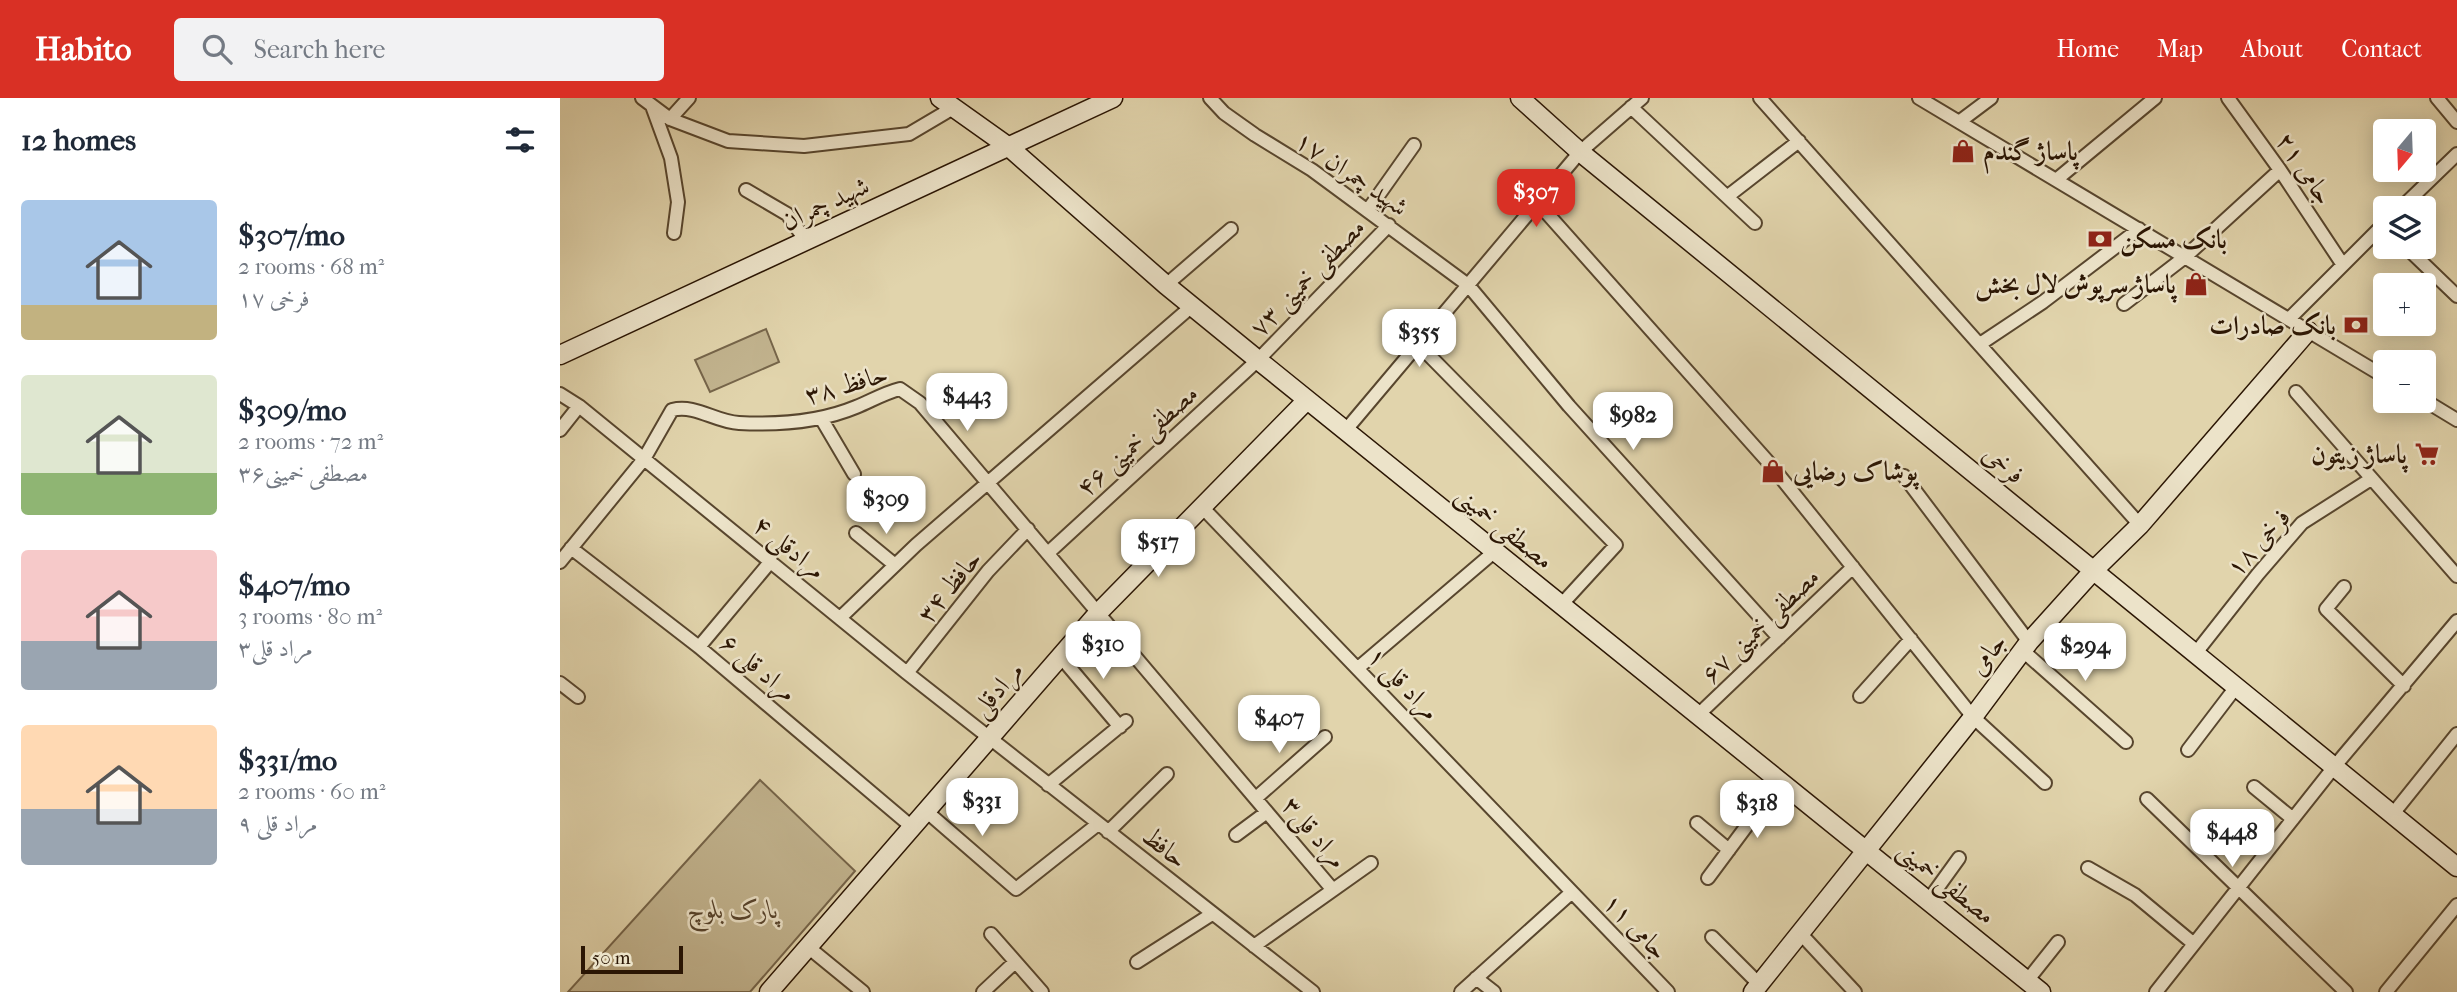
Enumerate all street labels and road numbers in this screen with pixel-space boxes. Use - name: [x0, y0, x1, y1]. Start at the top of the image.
- street label: شهید چمران ۱۷: [1289, 124, 1414, 223]
- street label: جامی ۲۱: [2269, 126, 2340, 210]
- street label: شهید چمران: [776, 170, 875, 238]
- street label: مصطفی خمینی ۷۳: [1243, 212, 1374, 345]
- street label: حافظ ۳۸: [801, 358, 891, 411]
- street label: مصطفی خمینی ۴۶: [1070, 378, 1206, 505]
- street label: فرخی: [1976, 438, 2031, 491]
- street label: مصطفی خمینی: [1448, 479, 1560, 578]
- street label: فرخی ۱۸: [2220, 502, 2298, 583]
- street label: مرادقلی ۴: [745, 509, 832, 588]
- street label: حافظ ۳۴: [911, 544, 988, 629]
- street label: مصطفی خمینی ۶۷: [1695, 561, 1828, 692]
- street label: مراد قلی ۶: [712, 627, 803, 710]
- street label: جامی: [1962, 627, 2013, 681]
- street label: مراد قلی ۱: [1359, 640, 1446, 729]
- street label: مرادقلی: [965, 655, 1032, 725]
- street label: مراد قلی۳: [1273, 790, 1354, 877]
- street label: حافظ: [1136, 820, 1194, 875]
- street label: مصطفی خمینی: [1890, 834, 2002, 933]
- street label: جامی ۱۱: [1597, 887, 1675, 966]

